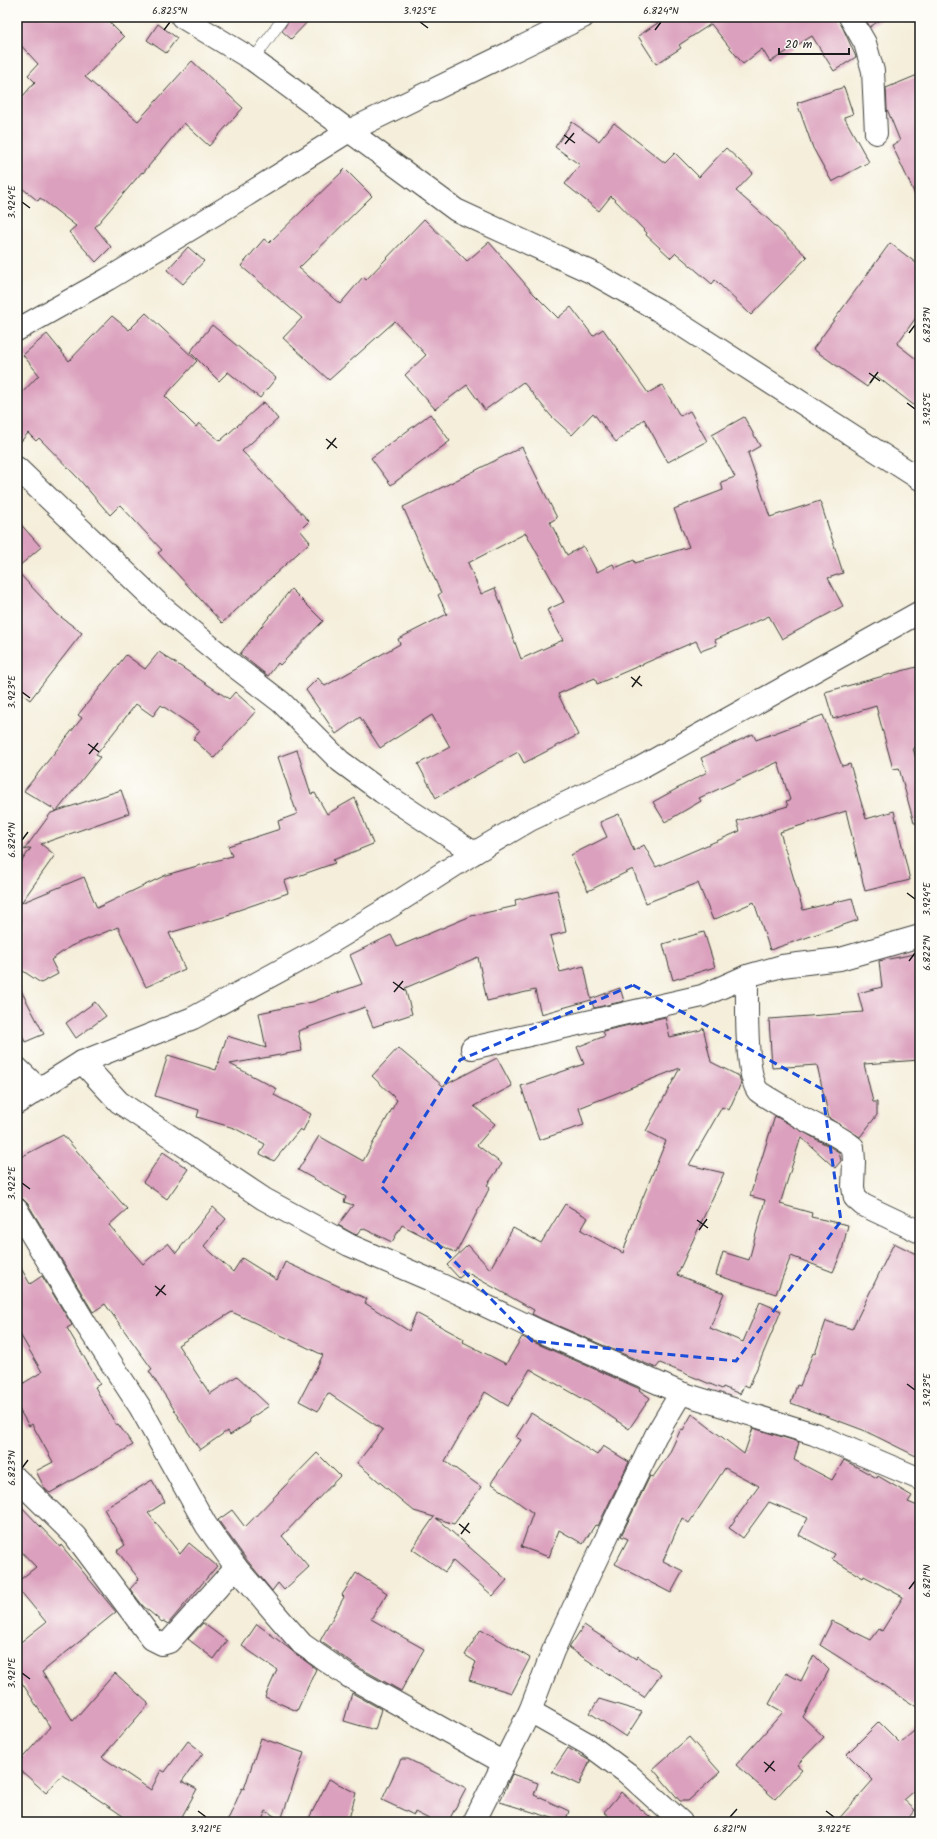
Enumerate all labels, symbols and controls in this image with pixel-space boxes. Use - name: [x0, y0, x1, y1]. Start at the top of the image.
- text: 6.825°N: [152, 3, 188, 19]
- text: 3.925°E: [403, 3, 438, 19]
- text: 6.824°N: [643, 3, 679, 19]
- scale bar: [779, 30, 849, 56]
- text: 20 m: [785, 35, 813, 54]
- text: 3.924°E: [4, 184, 20, 219]
- text: 6.823°N: [919, 307, 935, 343]
- text: 3.925°E: [919, 391, 935, 426]
- text: 3.923°E: [4, 674, 20, 709]
- text: 6.824°N: [4, 822, 20, 858]
- text: 3.924°E: [919, 881, 935, 916]
- text: 6.822°N: [919, 935, 935, 971]
- text: 3.922°E: [4, 1165, 20, 1200]
- text: 3.923°E: [919, 1372, 935, 1407]
- text: 6.823°N: [4, 1450, 20, 1486]
- text: 6.821°N: [919, 1564, 935, 1598]
- text: 3.921°E: [4, 1656, 20, 1689]
- text: 3.921°E: [190, 1821, 223, 1837]
- text: 6.821°N: [713, 1821, 747, 1837]
- text: 3.922°E: [817, 1821, 852, 1837]

